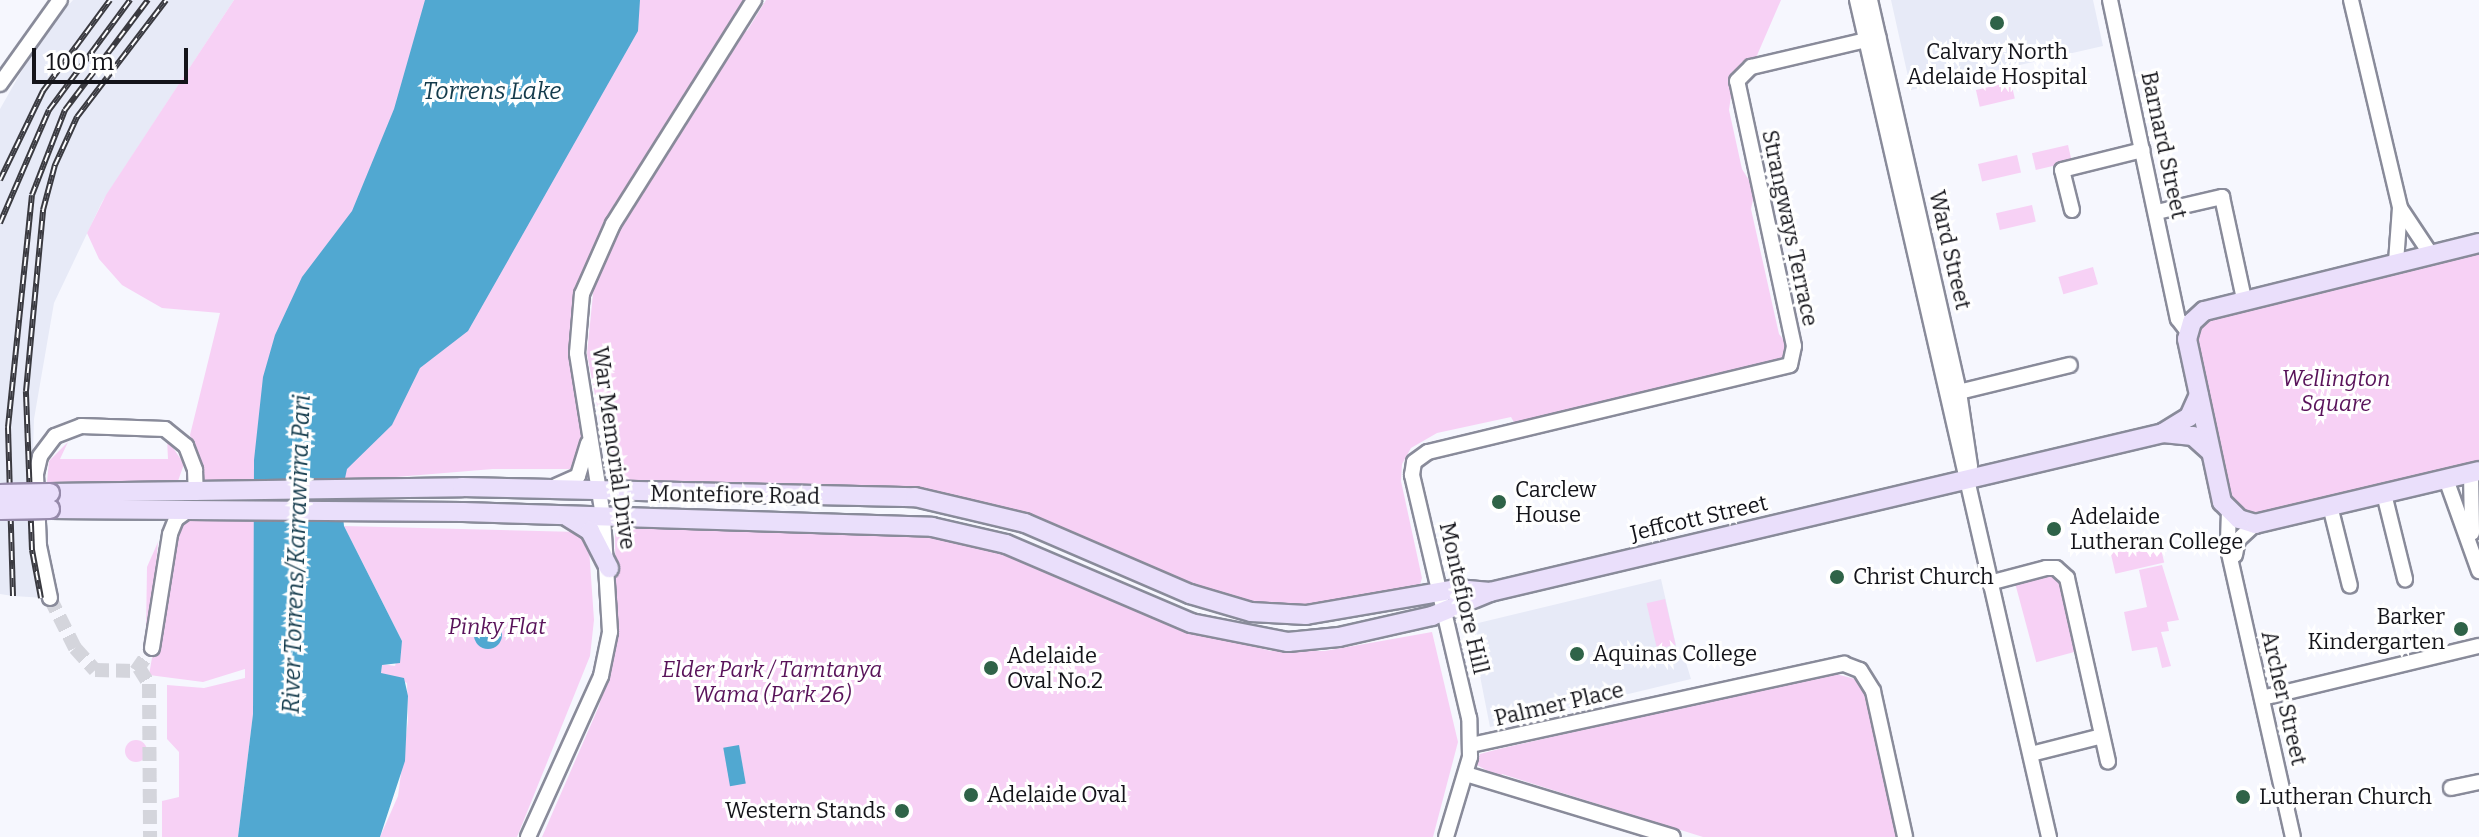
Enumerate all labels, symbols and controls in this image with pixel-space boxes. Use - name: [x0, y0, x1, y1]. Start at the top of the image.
- marker: Calvary North Adelaide Hospital: [1986, 12, 2008, 34]
- scale bar: [36, 32, 192, 82]
- place label: Calvary North Adelaide Hospital: [1907, 38, 2087, 90]
- text: 100 m: [46, 48, 114, 76]
- street label: Barnard Street: [2136, 69, 2192, 221]
- water label: Torrens Lake: [423, 78, 561, 106]
- street label: Strangways Terrace: [1756, 128, 1824, 328]
- street label: Ward Street: [1923, 188, 1977, 312]
- street label: War Memorial Drive: [587, 345, 641, 551]
- park label: Wellington Square: [2282, 365, 2390, 416]
- water label: River Torrens/Karrawirra Pari: [277, 394, 317, 714]
- place label: Carclew House: [1515, 476, 1596, 528]
- street label: Montefiore Road: [650, 480, 820, 510]
- street label: Jeffcott Street: [1628, 489, 1770, 547]
- marker: Carclew House: [1490, 493, 1508, 511]
- place label: Adelaide Lutheran College: [2070, 503, 2243, 554]
- street label: Montefiore Hill: [1434, 520, 1494, 676]
- marker: Adelaide Lutheran College: [2045, 520, 2063, 538]
- place label: Christ Church: [1853, 564, 1994, 590]
- marker: Christ Church: [1828, 568, 1846, 586]
- place label: Barker Kindergarten: [2307, 603, 2445, 654]
- park label: Pinky Flat: [448, 614, 546, 640]
- marker: Barker Kindergarten: [2452, 620, 2470, 638]
- street label: Archer Street: [2256, 628, 2312, 768]
- place label: Aquinas College: [1593, 641, 1757, 667]
- place label: Adelaide Oval No.2: [1007, 642, 1103, 694]
- marker: Aquinas College: [1568, 645, 1586, 663]
- park label: Elder Park / Tarntanya Wama (Park 26): [662, 656, 882, 708]
- marker: Adelaide Oval No.2: [982, 659, 1000, 677]
- street label: Palmer Place: [1492, 676, 1626, 732]
- place label: Adelaide Oval: [987, 782, 1127, 808]
- place label: Lutheran Church: [2259, 784, 2432, 810]
- marker: Adelaide Oval: [962, 786, 980, 804]
- marker: Lutheran Church: [2234, 788, 2252, 806]
- place label: Western Stands: [725, 798, 886, 824]
- marker: Western Stands: [893, 802, 911, 820]

